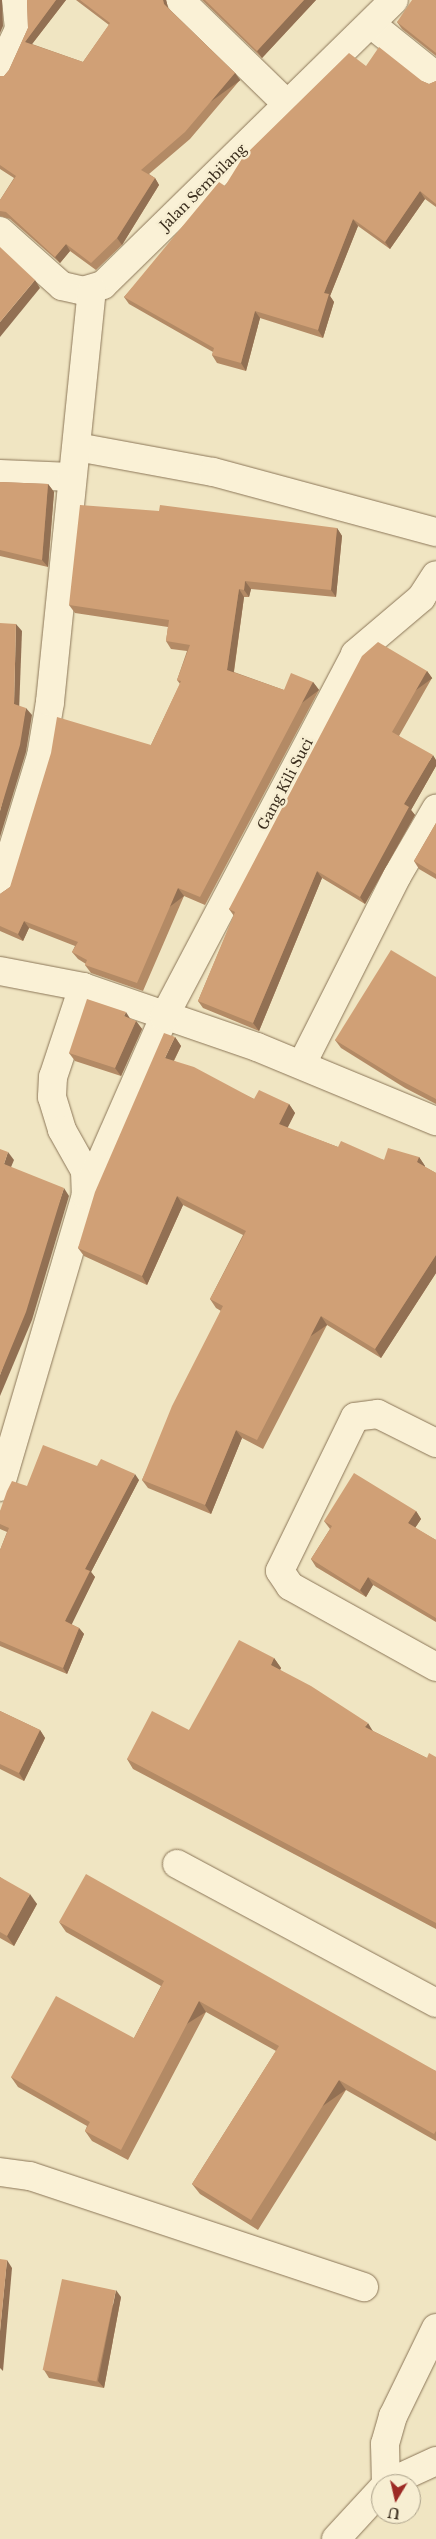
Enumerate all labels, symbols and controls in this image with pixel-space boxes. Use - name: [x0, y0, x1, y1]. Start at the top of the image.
- street label: Jalan Sembilang: [156, 140, 250, 234]
- street label: Gang Kili Suci: [254, 735, 316, 833]
- north arrow: [371, 2474, 421, 2524]
- text: U: [386, 2503, 401, 2523]

